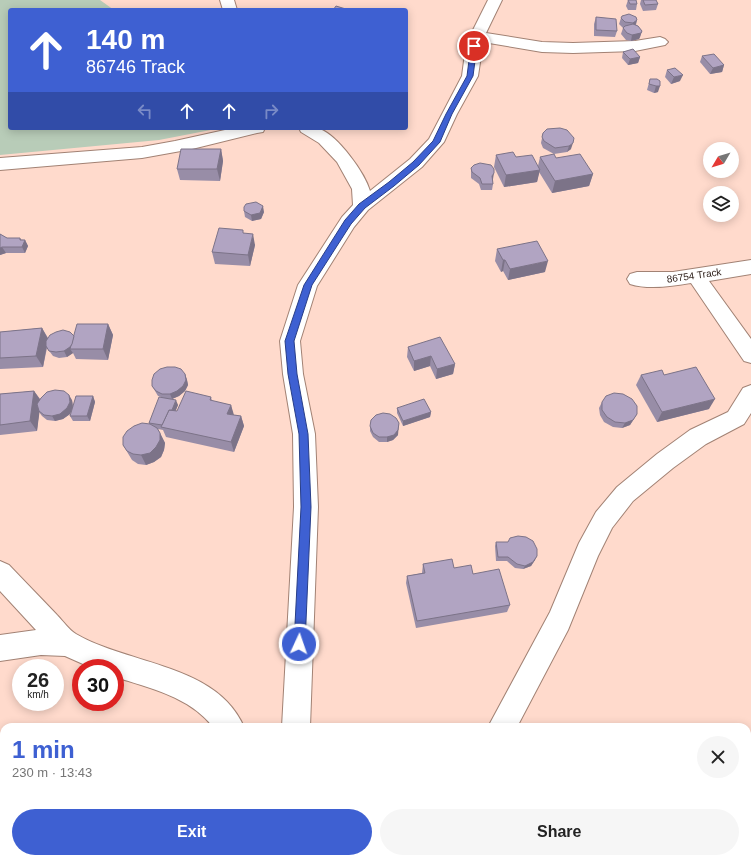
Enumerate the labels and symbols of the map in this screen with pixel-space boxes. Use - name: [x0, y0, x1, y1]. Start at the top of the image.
- pin: [457, 29, 491, 63]
- north arrow: [703, 142, 739, 178]
- street label: 86754 Track: [666, 266, 723, 285]
- position arrow: [278, 623, 320, 665]
- speed limit sign: 30: [72, 659, 124, 711]

